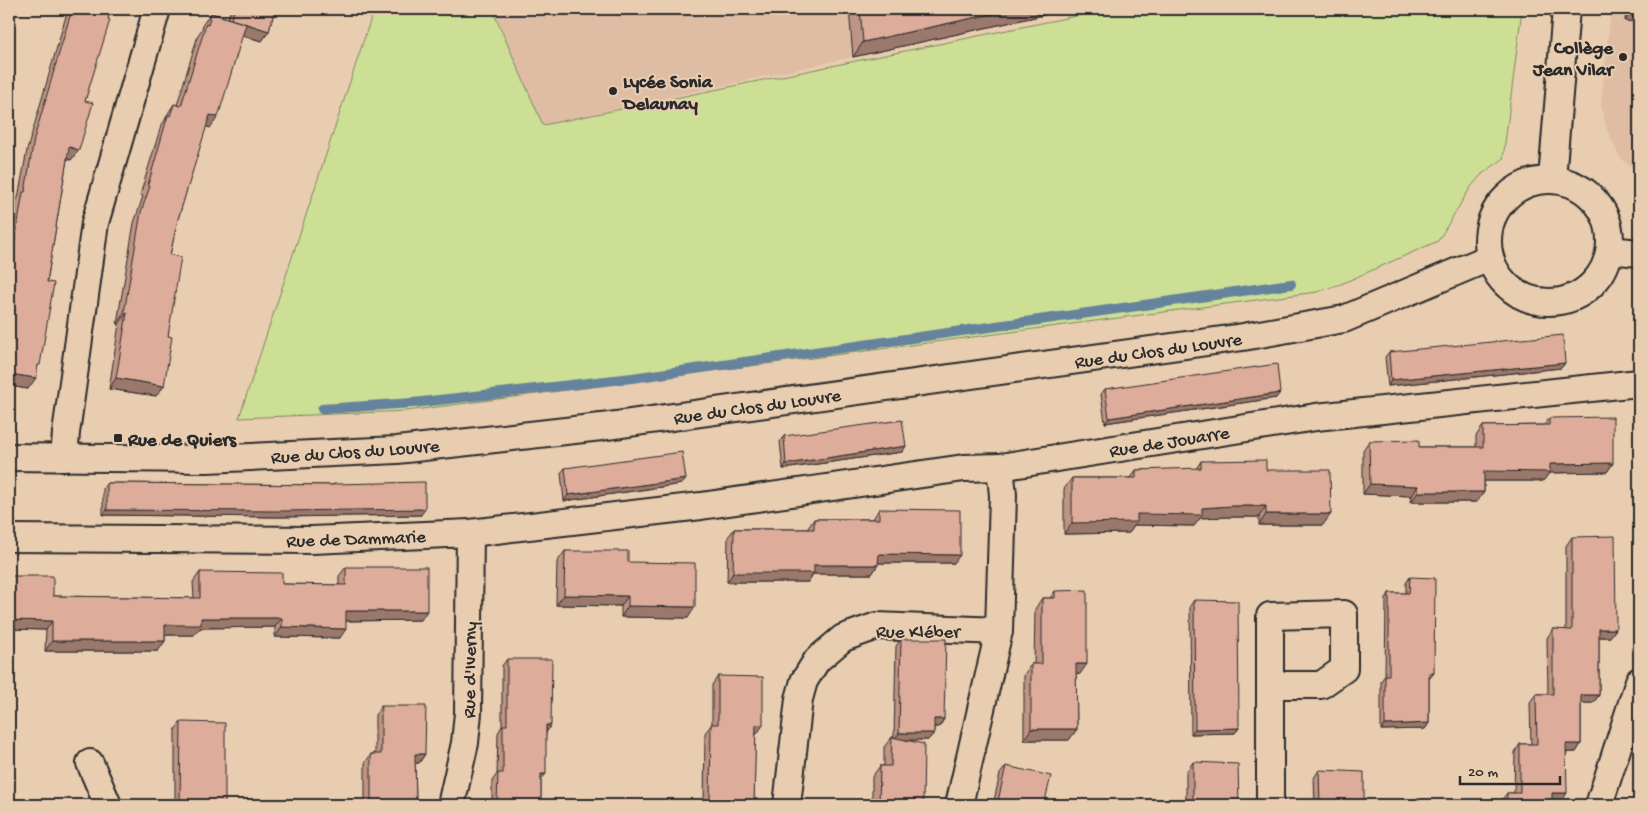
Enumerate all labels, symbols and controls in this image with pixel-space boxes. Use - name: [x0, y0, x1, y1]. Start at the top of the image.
- place label: Collège Jean Vilar: [1532, 38, 1615, 83]
- marker: Collège Jean Vilar: [1617, 51, 1629, 63]
- place label: Lycée Sonia Delaunay: [621, 72, 714, 117]
- marker: Lycée Sonia Delaunay: [607, 85, 619, 97]
- street label: Rue du Clos du Louvre: [1073, 329, 1244, 376]
- street label: Rue du Clos du Louvre: [672, 385, 843, 432]
- street label: Rue de Jouarre: [1108, 423, 1231, 464]
- place label: Rue de Quiers: [127, 430, 237, 453]
- marker: Rue de Quiers: [112, 432, 124, 444]
- street label: Rue du Clos du Louvre: [270, 436, 440, 471]
- street label: Rue de Dammarie: [286, 527, 427, 554]
- street label: Rue d'Iverny: [459, 621, 484, 719]
- street label: Rue Kléber: [876, 622, 962, 645]
- scale bar: [1460, 754, 1560, 786]
- text: 20 m: [1468, 764, 1498, 782]

